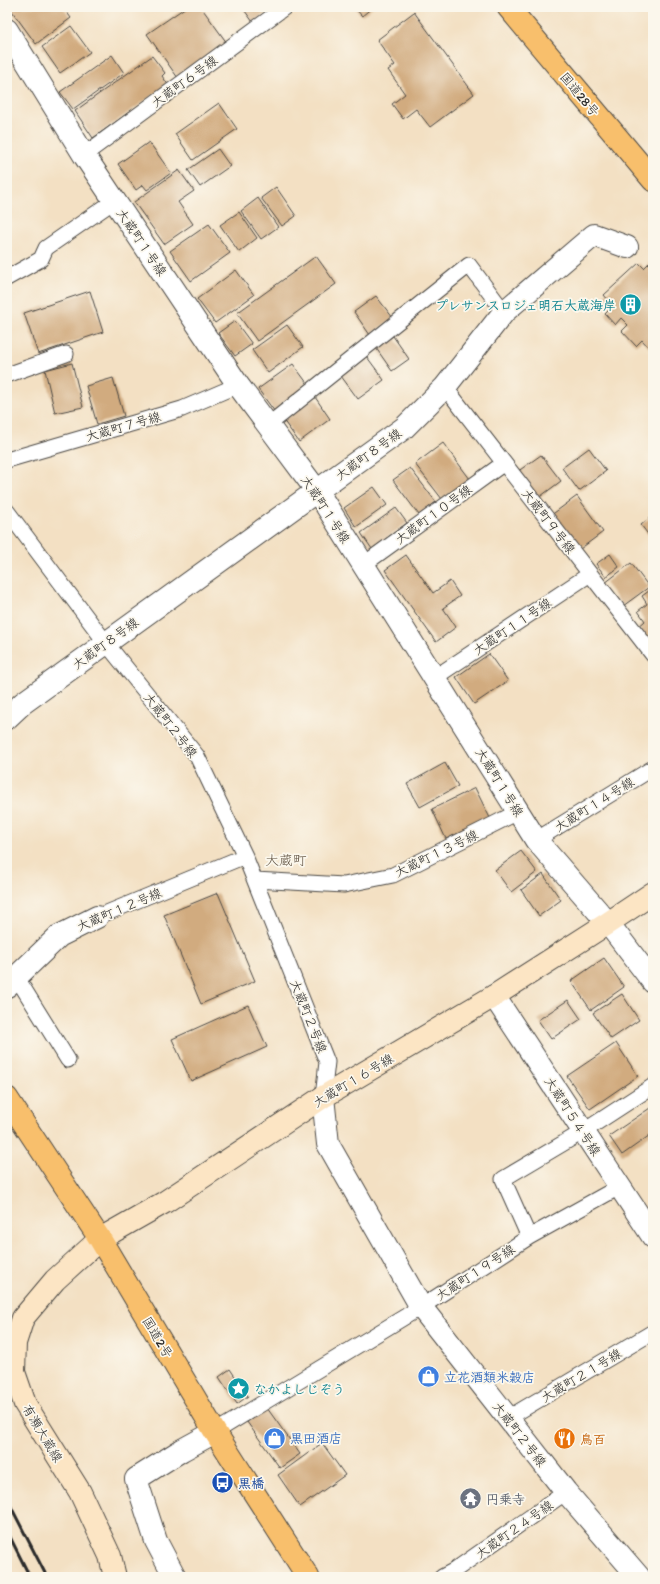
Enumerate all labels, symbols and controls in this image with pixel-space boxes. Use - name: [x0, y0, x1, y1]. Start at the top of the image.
- street label: 大蔵町６号線: [148, 52, 221, 110]
- street label: 国道28号: [557, 69, 602, 119]
- street label: 大蔵町１号線: [114, 206, 170, 280]
- building icon: プレサンスロジェ明石大蔵海岸: [618, 292, 644, 318]
- place label: プレサンスロジェ明石大蔵海岸: [435, 298, 616, 313]
- street label: 大蔵町７号線: [84, 408, 164, 444]
- street label: 大蔵町８号線: [332, 425, 405, 483]
- street label: 大蔵町１号線: [298, 472, 354, 547]
- street label: 大蔵町１０号線: [392, 481, 475, 547]
- street label: 大蔵町９号線: [519, 486, 579, 557]
- street label: 大蔵町１１号線: [470, 594, 555, 658]
- street label: 大蔵町８号線: [69, 614, 142, 672]
- street label: 大蔵町２号線: [141, 690, 201, 761]
- street label: 大蔵町１号線: [473, 745, 527, 820]
- street label: 大蔵町１４号線: [552, 773, 638, 835]
- street label: 大蔵町１３号線: [392, 826, 481, 880]
- district label: 大蔵町: [265, 852, 307, 869]
- street label: 大蔵町１２号線: [74, 884, 165, 934]
- street label: 大蔵町２号線: [287, 977, 330, 1056]
- street label: 大蔵町１６号線: [310, 1050, 397, 1110]
- street label: 大蔵町５４号線: [542, 1074, 604, 1159]
- street label: 大蔵町１９号線: [433, 1241, 518, 1303]
- street label: 国道2号: [139, 1314, 176, 1361]
- street label: 大蔵町２１号線: [538, 1345, 625, 1405]
- shop icon: 立花酒類米穀店: [416, 1364, 442, 1390]
- place label: 立花酒類米穀店: [444, 1370, 535, 1385]
- place icon: なかよしじぞう: [225, 1376, 251, 1402]
- place label: なかよしじぞう: [254, 1382, 345, 1397]
- street label: 大蔵町２号線: [490, 1399, 550, 1470]
- street label: 有瀬大蔵線: [19, 1402, 66, 1466]
- shop icon: 黒田酒店: [262, 1425, 288, 1451]
- restaurant icon: 鳥百: [552, 1426, 578, 1452]
- place label: 黒田酒店: [290, 1431, 342, 1446]
- place label: 鳥百: [580, 1432, 606, 1447]
- bus stop icon: 黒橋: [209, 1470, 235, 1496]
- place label: 黒橋: [238, 1476, 264, 1491]
- temple icon: 円乗寺: [457, 1486, 483, 1512]
- place label: 円乗寺: [486, 1492, 525, 1507]
- street label: 大蔵町２４号線: [473, 1497, 557, 1562]

